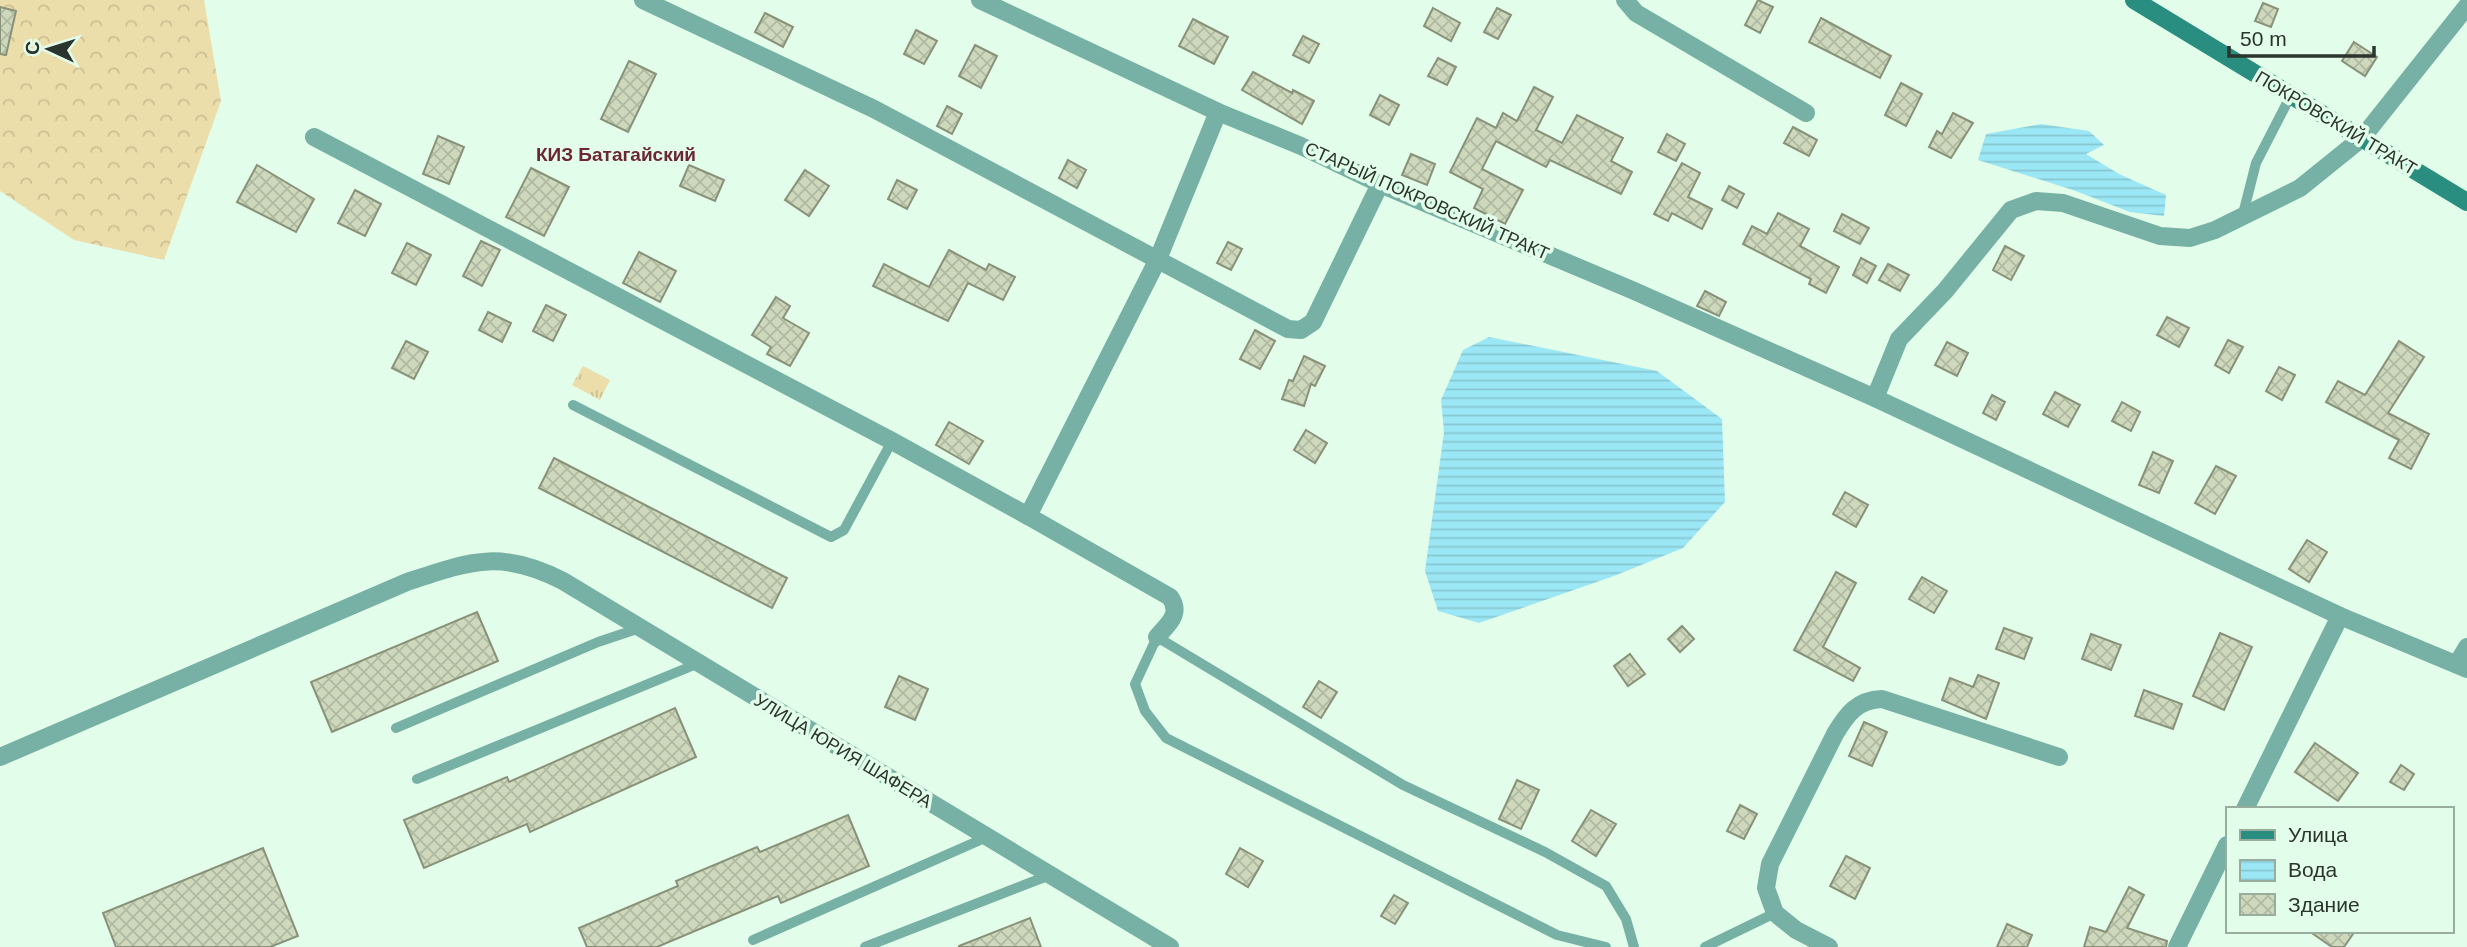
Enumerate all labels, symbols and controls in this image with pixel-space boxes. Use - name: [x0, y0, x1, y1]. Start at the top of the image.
- north arrow: [14, 14, 84, 84]
- scale bar: [2229, 14, 2374, 58]
- text: 50 m: [2240, 27, 2287, 50]
- text: С: [22, 40, 44, 55]
- street label: ПОКРОВСКИЙ ТРАКТ: [2252, 66, 2421, 179]
- street label: СТАРЫЙ ПОКРОВСКИЙ ТРАКТ: [1302, 137, 1552, 264]
- district label: КИЗ Батагайский: [536, 144, 696, 165]
- street label: УЛИЦА ЮРИЯ ШАФЕРА: [751, 690, 935, 812]
- legend: [2226, 807, 2453, 933]
- text: Улица: [2288, 823, 2348, 846]
- text: Вода: [2288, 858, 2337, 881]
- text: Здание: [2288, 893, 2360, 916]

